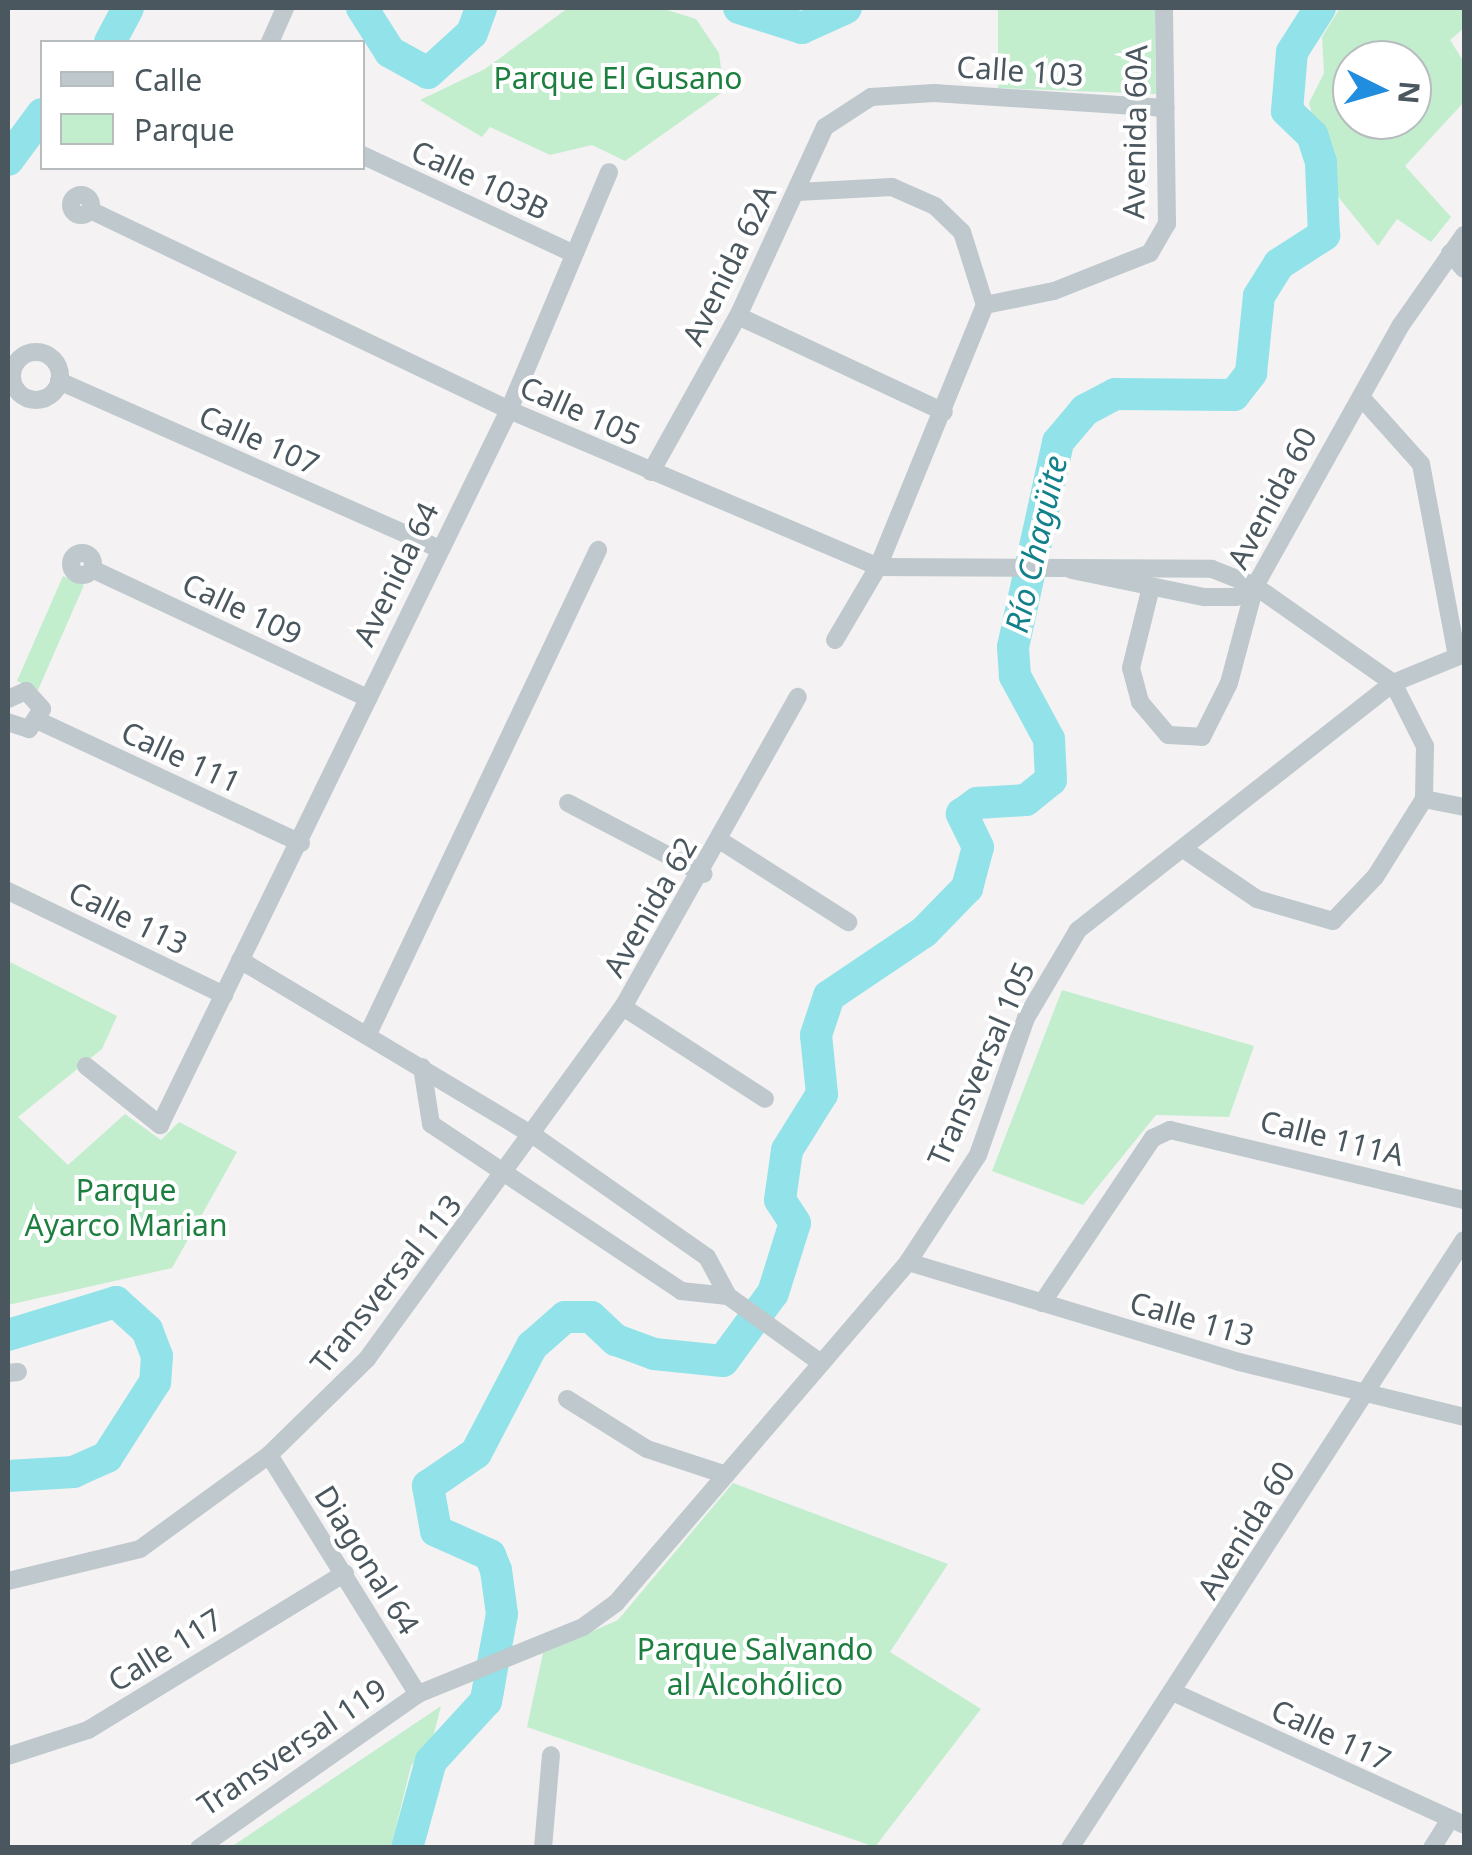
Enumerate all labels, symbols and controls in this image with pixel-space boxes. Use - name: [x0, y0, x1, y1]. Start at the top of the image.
- legend: [40, 40, 365, 170]
- north arrow: [1332, 40, 1432, 140]
- street label: Avenida 60A: [1115, 45, 1155, 219]
- street label: Calle 103: [955, 49, 1085, 93]
- text: Calle: [134, 59, 202, 100]
- park label: Parque El Gusano: [494, 60, 742, 96]
- text: N: [1390, 79, 1430, 105]
- text: Parque: [134, 109, 235, 150]
- street label: Calle 103B: [406, 133, 554, 227]
- street label: Avenida 62A: [675, 179, 783, 351]
- street label: Calle 105: [514, 369, 646, 453]
- street label: Calle 107: [193, 398, 325, 482]
- street label: Avenida 60: [1220, 421, 1324, 575]
- water label: Río Chagüite: [997, 452, 1075, 636]
- street label: Avenida 64: [346, 496, 446, 652]
- street label: Calle 109: [177, 566, 307, 652]
- street label: Calle 111: [116, 714, 246, 800]
- street label: Avenida 62: [596, 831, 704, 983]
- street label: Calle 113: [63, 874, 193, 962]
- street label: Transversal 105: [920, 956, 1042, 1172]
- street label: Calle 111A: [1257, 1103, 1407, 1173]
- park label: Parque Ayarco Marian: [25, 1172, 227, 1242]
- street label: Transversal 113: [303, 1187, 469, 1381]
- street label: Calle 113: [1126, 1284, 1258, 1354]
- street label: Avenida 60: [1190, 1455, 1302, 1605]
- street label: Diagonal 64: [307, 1479, 427, 1641]
- street label: Calle 117: [101, 1601, 229, 1699]
- park label: Parque Salvando al Alcohólico: [637, 1631, 873, 1702]
- street label: Transversal 119: [191, 1671, 393, 1823]
- street label: Calle 117: [1266, 1692, 1396, 1778]

